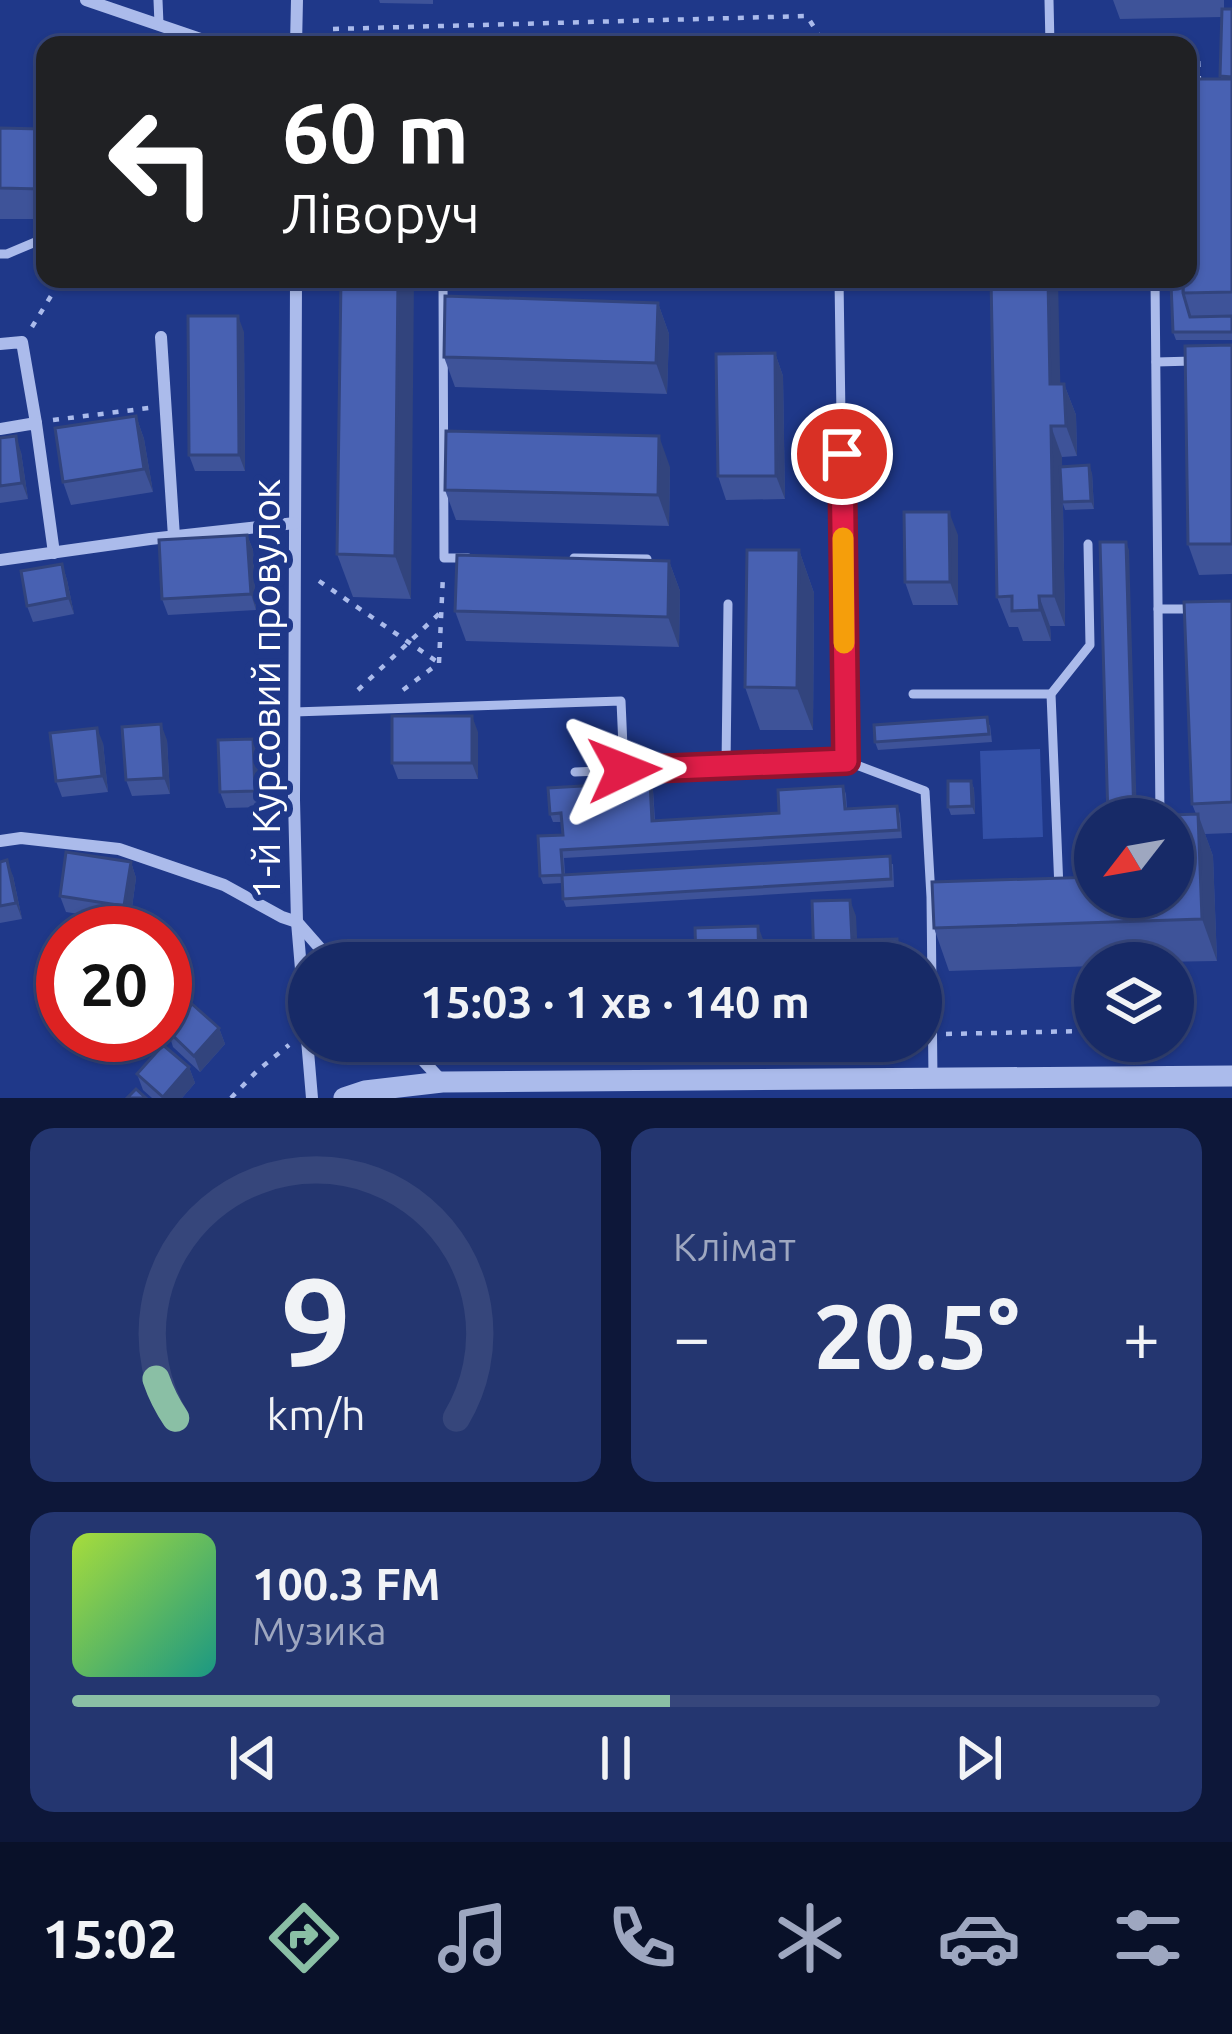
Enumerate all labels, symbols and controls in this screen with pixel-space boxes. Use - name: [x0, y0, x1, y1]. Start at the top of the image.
- icon: left: [84, 84, 240, 240]
- text: 60 m: [282, 85, 469, 179]
- text: Ліворуч: [282, 183, 480, 243]
- pin: [791, 403, 893, 505]
- icon: arrive: [809, 421, 875, 487]
- street label: 1-й Курсовий провулок: [244, 479, 287, 899]
- position arrow: [561, 707, 687, 833]
- north arrow: [1074, 798, 1194, 918]
- map controls: [1074, 798, 1194, 1062]
- speed limit sign: 20: [36, 906, 192, 1062]
- button: layers: [1074, 942, 1194, 1062]
- text: 15:03 · 1 хв · 140 m: [420, 976, 810, 1027]
- text: Клімат: [673, 1225, 796, 1268]
- text: 9: [280, 1251, 351, 1391]
- text: 20.5°: [813, 1285, 1020, 1386]
- text: −: [673, 1299, 710, 1373]
- text: +: [1123, 1299, 1160, 1373]
- text: km/h: [266, 1390, 365, 1438]
- text: 100.3 FM: [252, 1558, 441, 1609]
- text: Музика: [252, 1609, 387, 1652]
- icon: previous: [220, 1725, 286, 1791]
- icon: pause: [583, 1725, 649, 1791]
- icon: next: [946, 1725, 1012, 1791]
- icon: directions: [262, 1896, 346, 1980]
- icon: music: [431, 1896, 515, 1980]
- icon: phone: [600, 1896, 684, 1980]
- icon: climate: [768, 1896, 852, 1980]
- icon: car: [937, 1896, 1021, 1980]
- icon: filters: [1106, 1896, 1190, 1980]
- text: 15:02: [42, 1908, 177, 1968]

